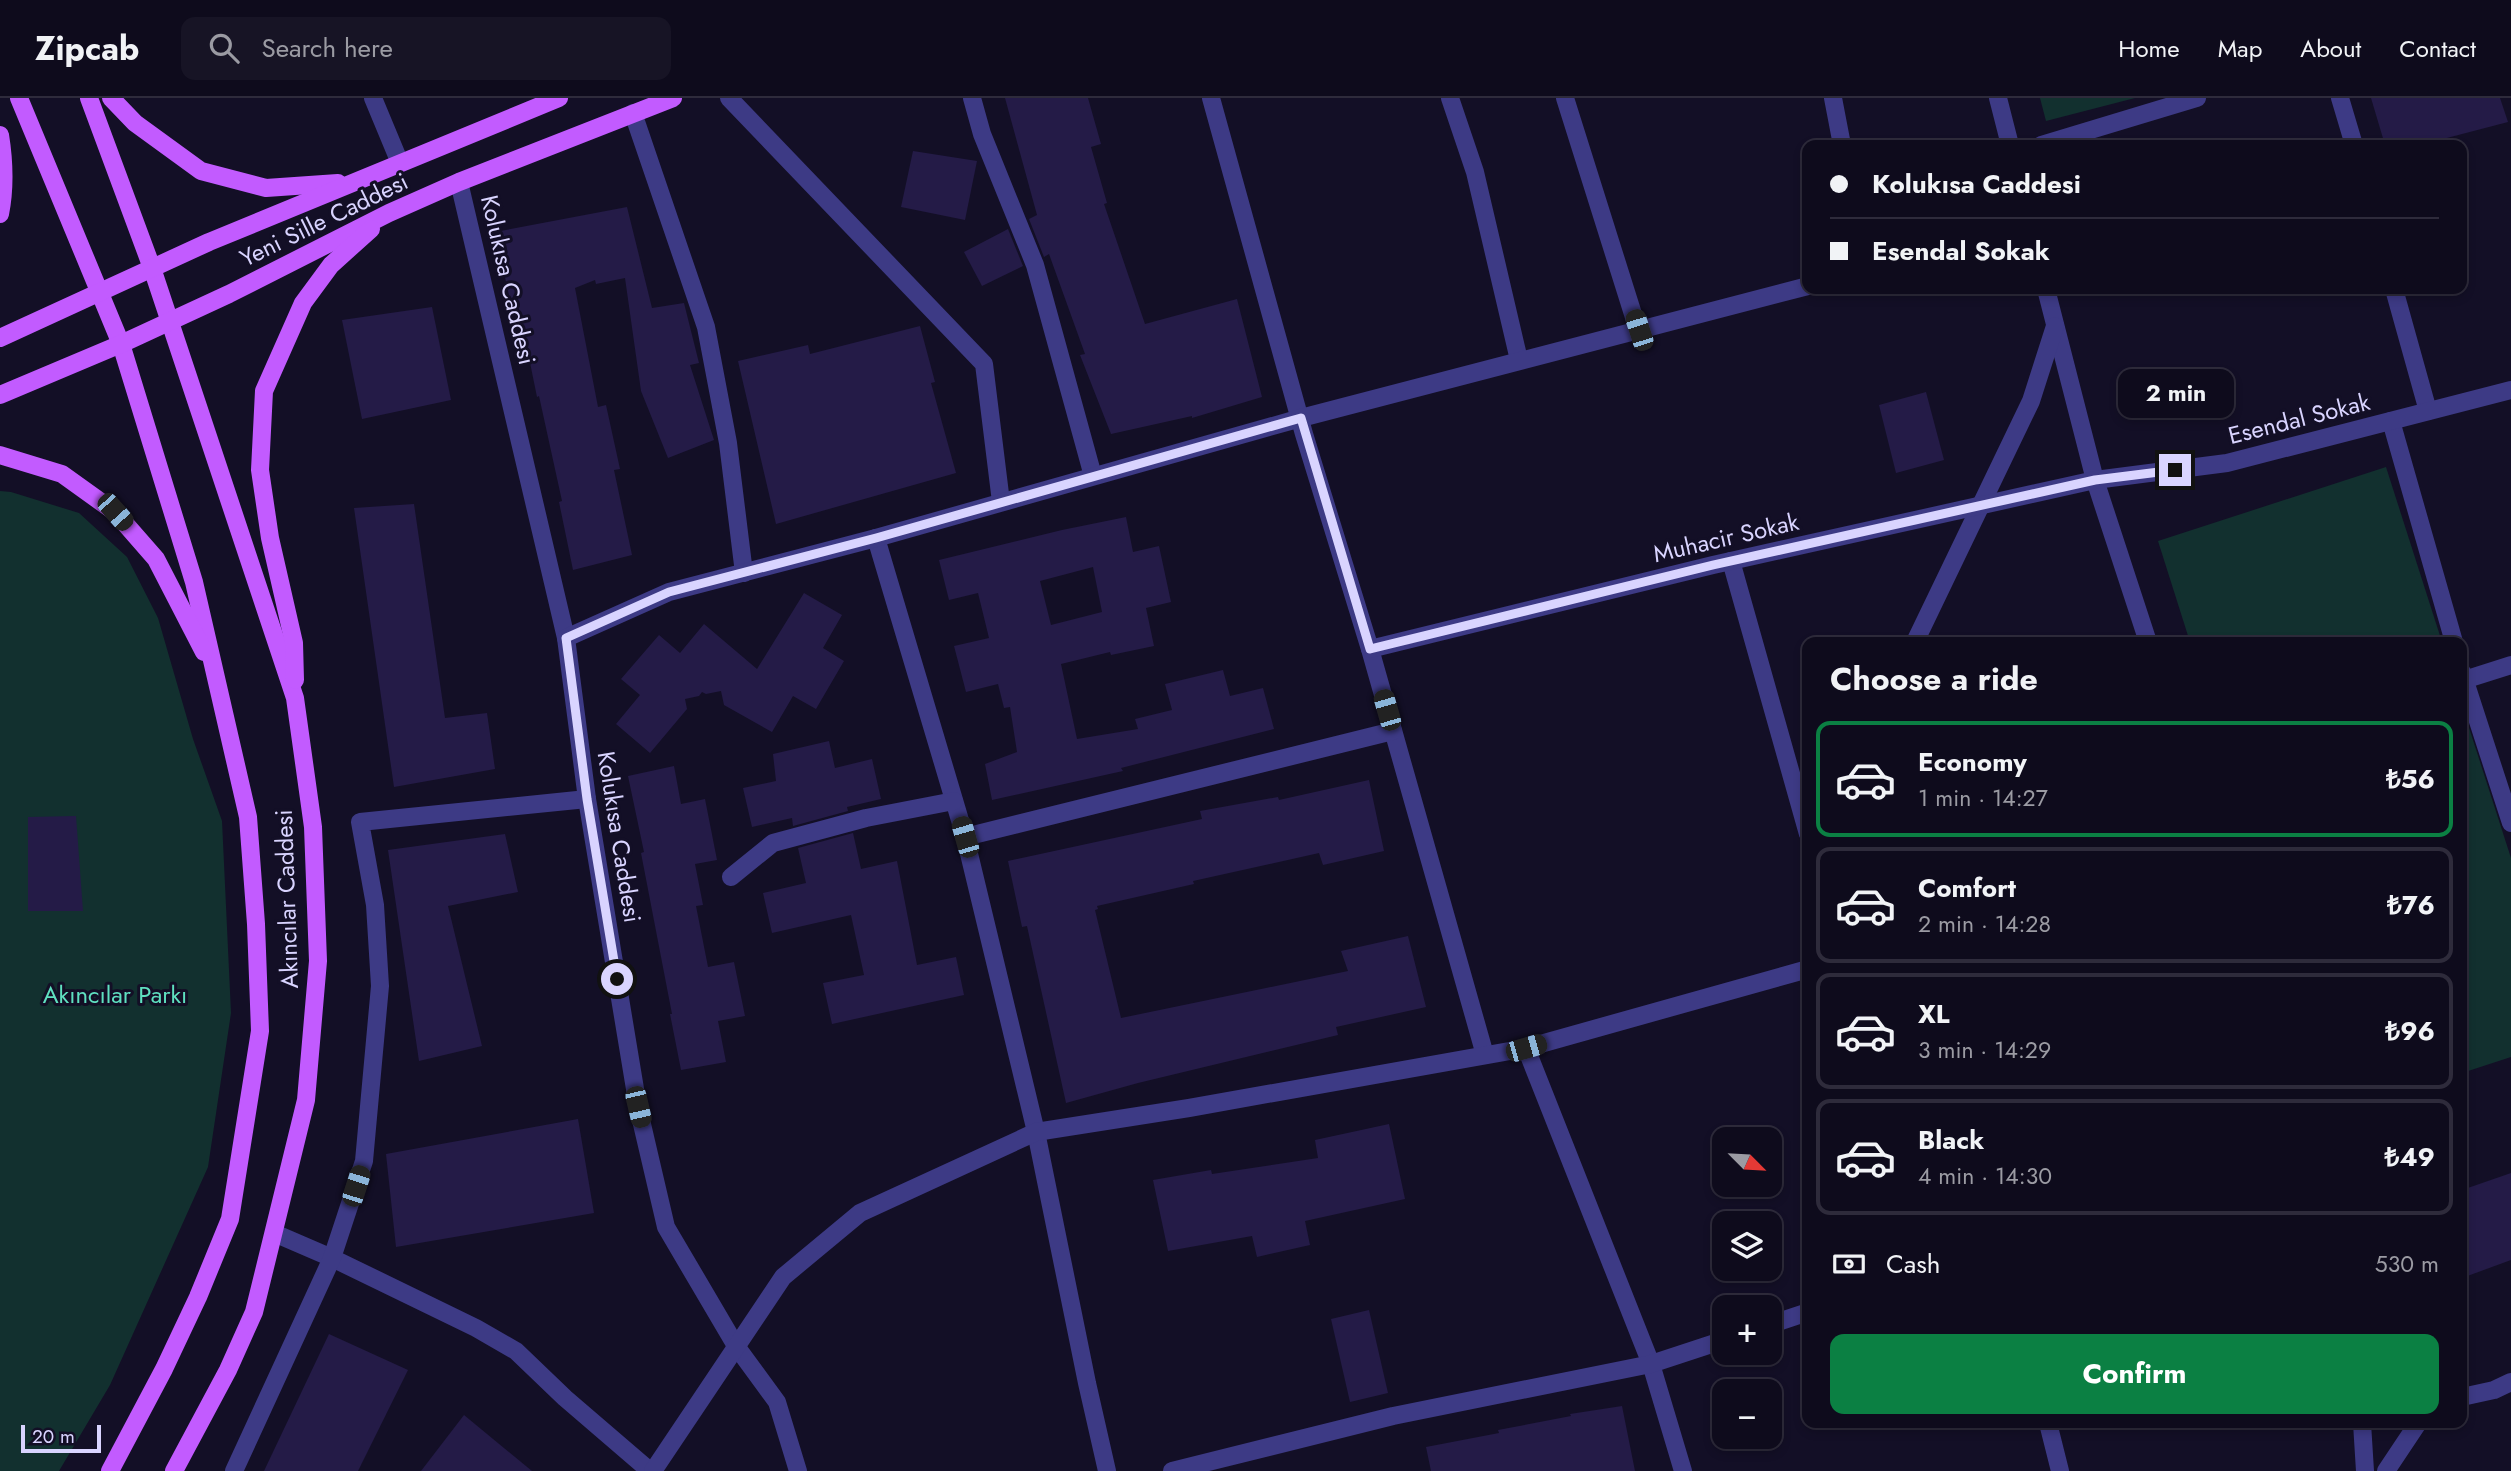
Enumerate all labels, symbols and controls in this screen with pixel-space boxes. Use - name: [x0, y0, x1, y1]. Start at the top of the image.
- search box: [181, 17, 671, 80]
- text: Zipcab: [35, 25, 139, 72]
- icon: search: [205, 29, 243, 67]
- text: Search here: [261, 29, 393, 67]
- text: Home: [2118, 31, 2180, 66]
- text: Map: [2218, 31, 2262, 66]
- text: About: [2300, 31, 2361, 66]
- text: Contact: [2399, 31, 2476, 66]
- street label: Yeni Sille Caddesi: [234, 164, 414, 275]
- text: Kolukısa Caddesi: [1872, 165, 2081, 203]
- street label: Kolukısa Caddesi: [472, 192, 545, 368]
- text: Esendal Sokak: [1872, 232, 2050, 270]
- car: [1623, 307, 1656, 353]
- callout: 2 min: [2117, 368, 2233, 418]
- text: 2 min: [2146, 376, 2206, 410]
- street label: Esendal Sokak: [2224, 384, 2374, 453]
- route end: [2159, 454, 2191, 486]
- car: [94, 489, 137, 535]
- street label: Muhacir Sokak: [1650, 504, 1802, 571]
- text: Choose a ride: [1830, 656, 2038, 702]
- car: [1372, 687, 1403, 733]
- text: Economy: [1918, 743, 2027, 781]
- icon: car: [1834, 748, 1897, 811]
- street label: Kolukısa Caddesi: [589, 749, 650, 925]
- text: ₺56: [2386, 760, 2435, 798]
- text: 1 min · 14:27: [1918, 781, 2048, 815]
- street label: Akıncılar Caddesi: [266, 809, 307, 989]
- car: [950, 814, 981, 860]
- text: Comfort: [1918, 869, 2016, 907]
- icon: car: [1834, 874, 1897, 937]
- text: ₺76: [2387, 886, 2435, 924]
- text: 2 min · 14:28: [1918, 907, 2051, 941]
- route start: [601, 963, 633, 995]
- park label: Akıncılar Parkı: [43, 977, 187, 1012]
- text: XL: [1918, 995, 1950, 1033]
- icon: car: [1834, 1000, 1897, 1063]
- text: ₺96: [2385, 1012, 2435, 1050]
- car: [1503, 1032, 1550, 1064]
- text: 3 min · 14:29: [1918, 1033, 2051, 1067]
- car: [624, 1084, 653, 1130]
- text: Black: [1918, 1121, 1984, 1159]
- icon: car: [1834, 1126, 1897, 1189]
- north arrow: [1712, 1127, 1782, 1197]
- map controls: [1712, 1127, 1782, 1449]
- text: ₺49: [2385, 1138, 2435, 1176]
- text: 4 min · 14:30: [1918, 1159, 2052, 1193]
- car: [340, 1163, 373, 1209]
- button: layers: [1712, 1211, 1782, 1281]
- icon: cash: [1830, 1245, 1868, 1283]
- text: Cash: [1886, 1245, 1940, 1283]
- text: 530 m: [2375, 1247, 2439, 1281]
- button: +: [1712, 1295, 1782, 1365]
- button: Confirm: [1830, 1334, 2439, 1414]
- button: −: [1712, 1379, 1782, 1449]
- scale bar: [21, 1422, 102, 1454]
- text: 20 m: [32, 1423, 75, 1450]

